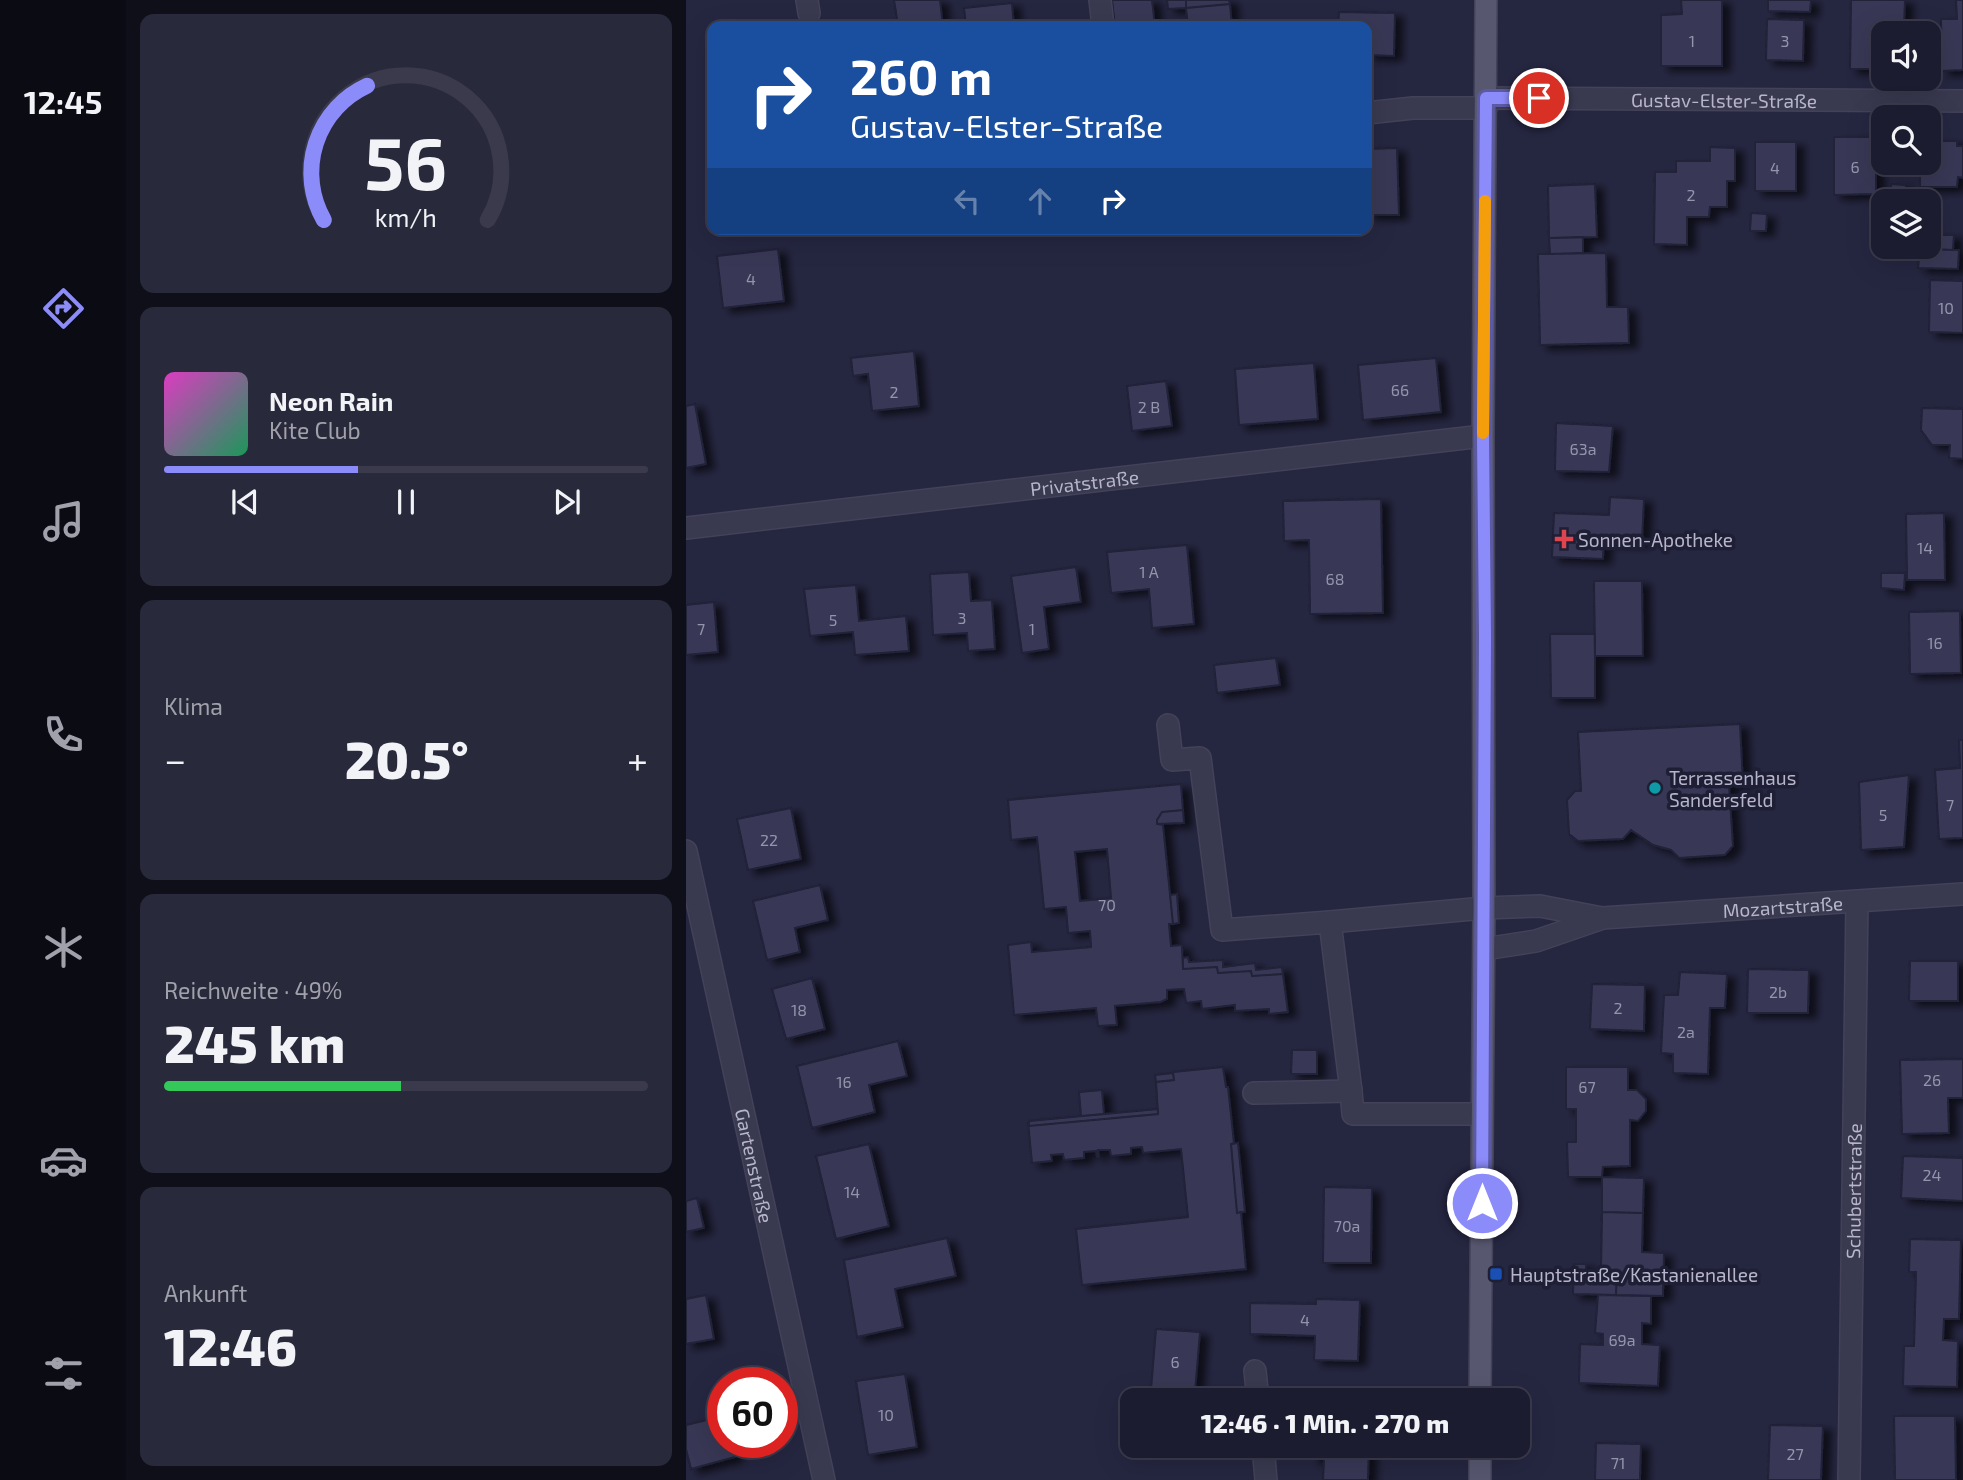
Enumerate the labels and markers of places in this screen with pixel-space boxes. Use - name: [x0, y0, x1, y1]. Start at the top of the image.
- pin: [1509, 68, 1569, 128]
- place label: Sonnen-Apotheke: [1578, 528, 1733, 551]
- marker: Sonnen-Apotheke: [1556, 531, 1572, 547]
- place label: Terrassenhaus Sandersfeld: [1669, 766, 1796, 811]
- marker: Terrassenhaus Sandersfeld: [1647, 780, 1663, 796]
- place label: Hauptstraße/Kastanienallee: [1510, 1263, 1758, 1286]
- marker: Hauptstraße/Kastanienallee: [1488, 1266, 1504, 1282]

